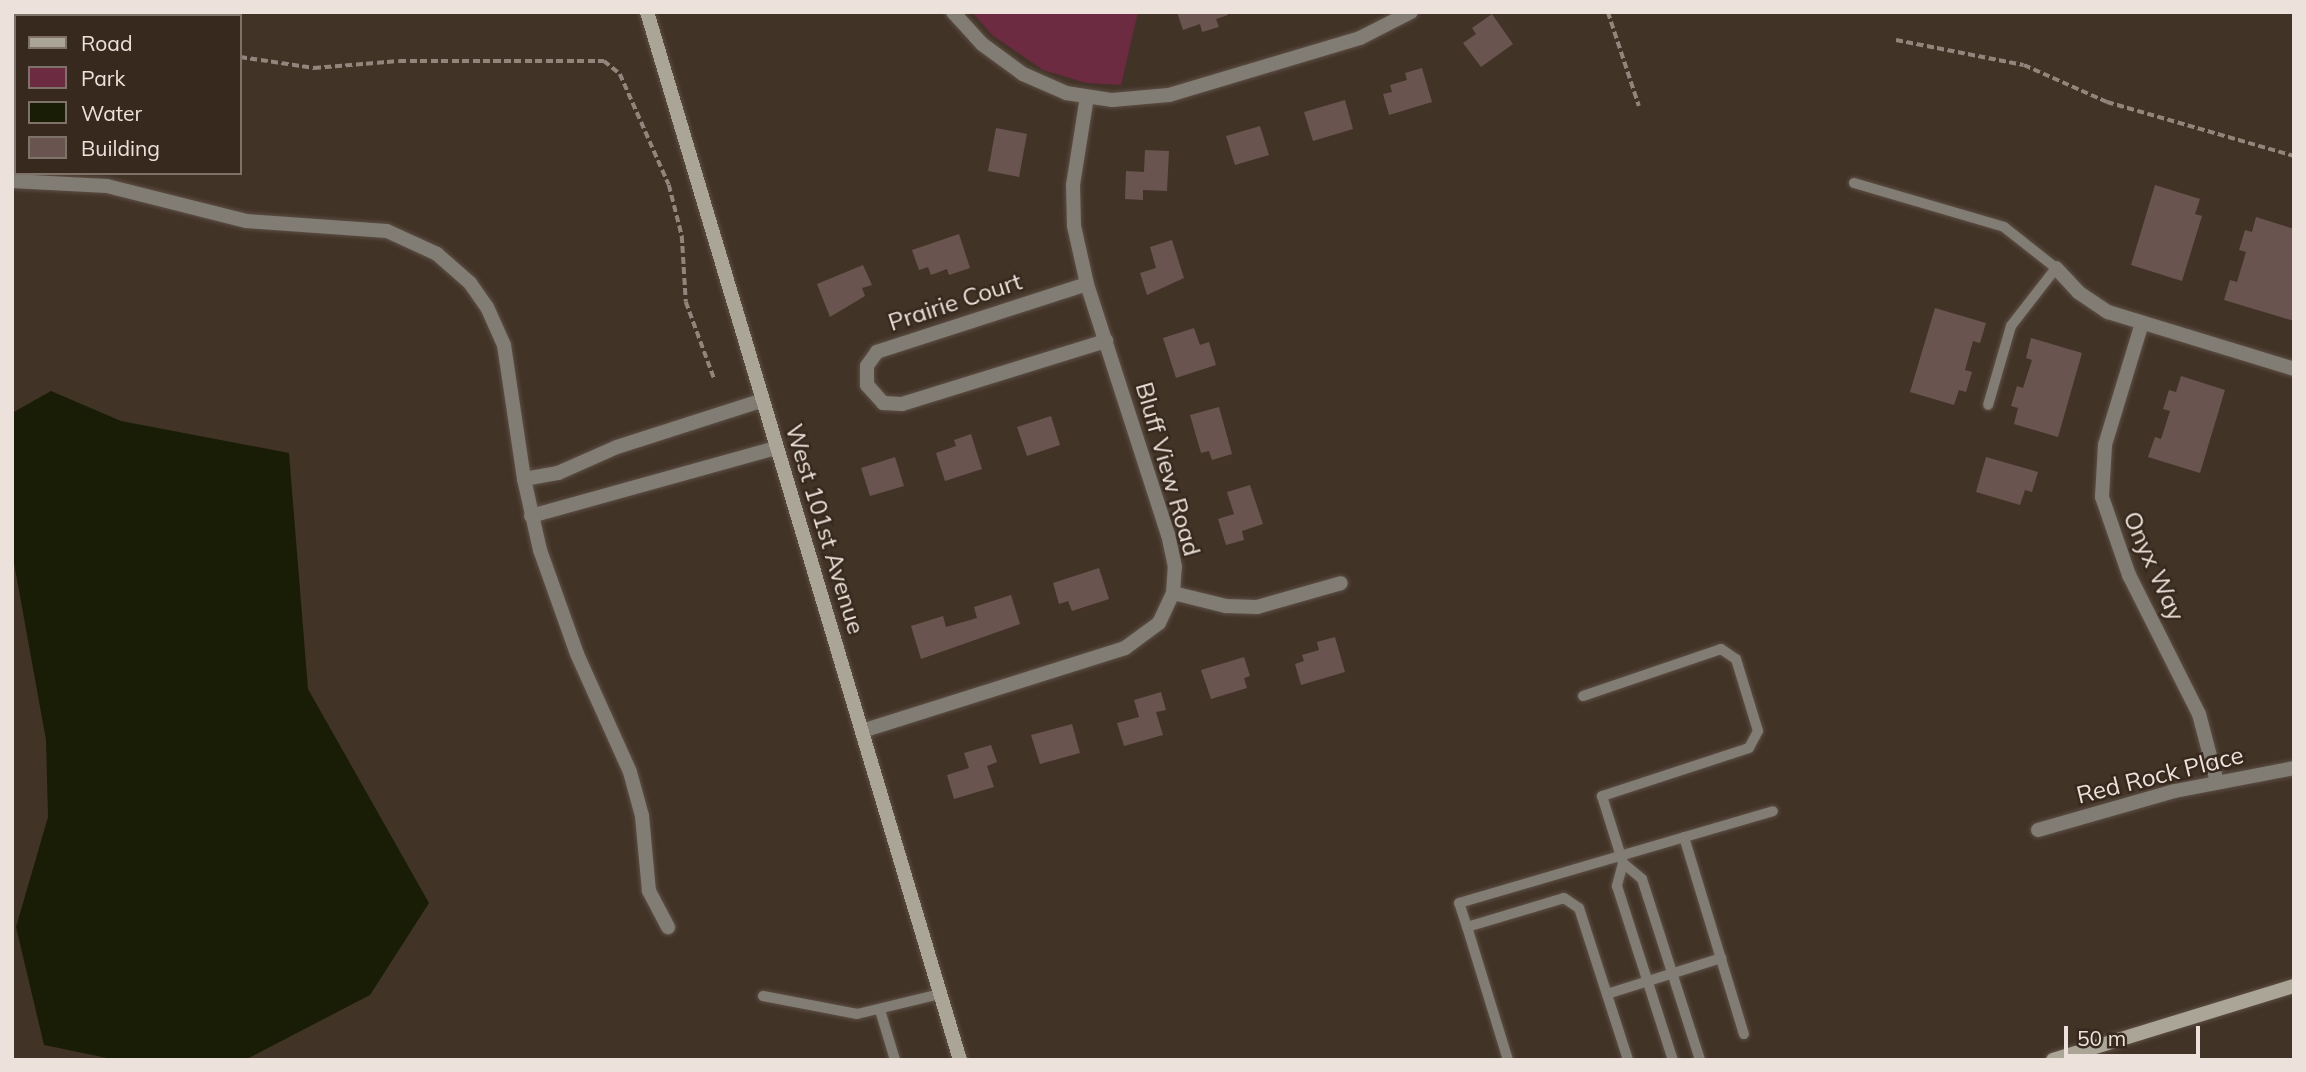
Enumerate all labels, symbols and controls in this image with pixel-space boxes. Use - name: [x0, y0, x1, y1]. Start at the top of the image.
- legend: [14, 14, 242, 175]
- text: Road: [81, 30, 132, 56]
- text: Park: [81, 65, 125, 91]
- text: Water: [81, 100, 142, 126]
- text: Building: [81, 135, 160, 161]
- street label: Prairie Court: [885, 267, 1025, 337]
- street label: Bluff View Road: [1129, 379, 1207, 559]
- street label: West 101st Avenue: [779, 421, 871, 637]
- street label: Onyx Way: [2117, 507, 2191, 625]
- street label: Red Rock Place: [2074, 740, 2246, 810]
- scale bar: [2068, 1012, 2204, 1056]
- text: 50 m: [2077, 1025, 2126, 1051]

